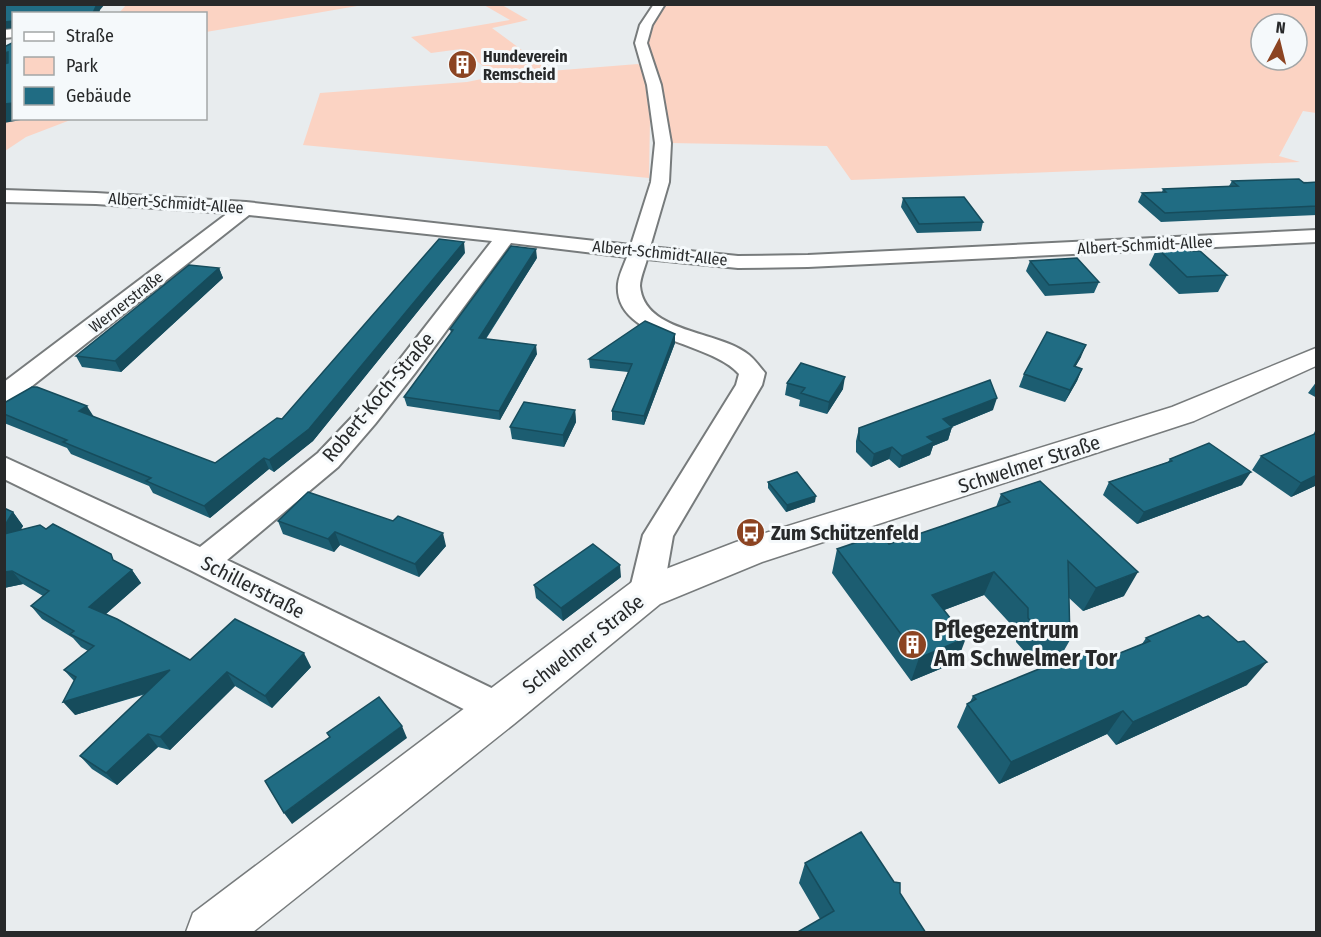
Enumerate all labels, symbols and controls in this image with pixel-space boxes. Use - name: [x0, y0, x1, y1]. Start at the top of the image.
- legend: [12, 12, 207, 120]
- north arrow: [1249, 12, 1309, 72]
- text: N: [1275, 18, 1287, 38]
- text: Straße: [66, 25, 114, 47]
- place label: Hundeverein Remscheid: [483, 47, 568, 84]
- building icon: Hundeverein Remscheid: [446, 49, 478, 81]
- text: Park: [66, 55, 99, 77]
- text: Gebäude: [66, 85, 132, 107]
- street label: Albert-Schmidt-Allee: [108, 189, 244, 217]
- street label: Albert-Schmidt-Allee: [1077, 232, 1213, 258]
- street label: Albert-Schmidt-Allee: [592, 236, 728, 270]
- street label: Wernerstraße: [85, 267, 167, 337]
- street label: Robert-Koch-Straße: [317, 327, 439, 467]
- street label: Schwelmer Straße: [955, 430, 1103, 498]
- bus stop icon: Zum Schützenfeld: [734, 517, 766, 549]
- place label: Zum Schützenfeld: [771, 521, 919, 545]
- street label: Schillerstraße: [197, 551, 309, 623]
- street label: Schwelmer Straße: [518, 589, 648, 699]
- place label: Pflegezentrum Am Schwelmer Tor: [933, 616, 1118, 672]
- building icon: Pflegezentrum Am Schwelmer Tor: [897, 628, 929, 660]

